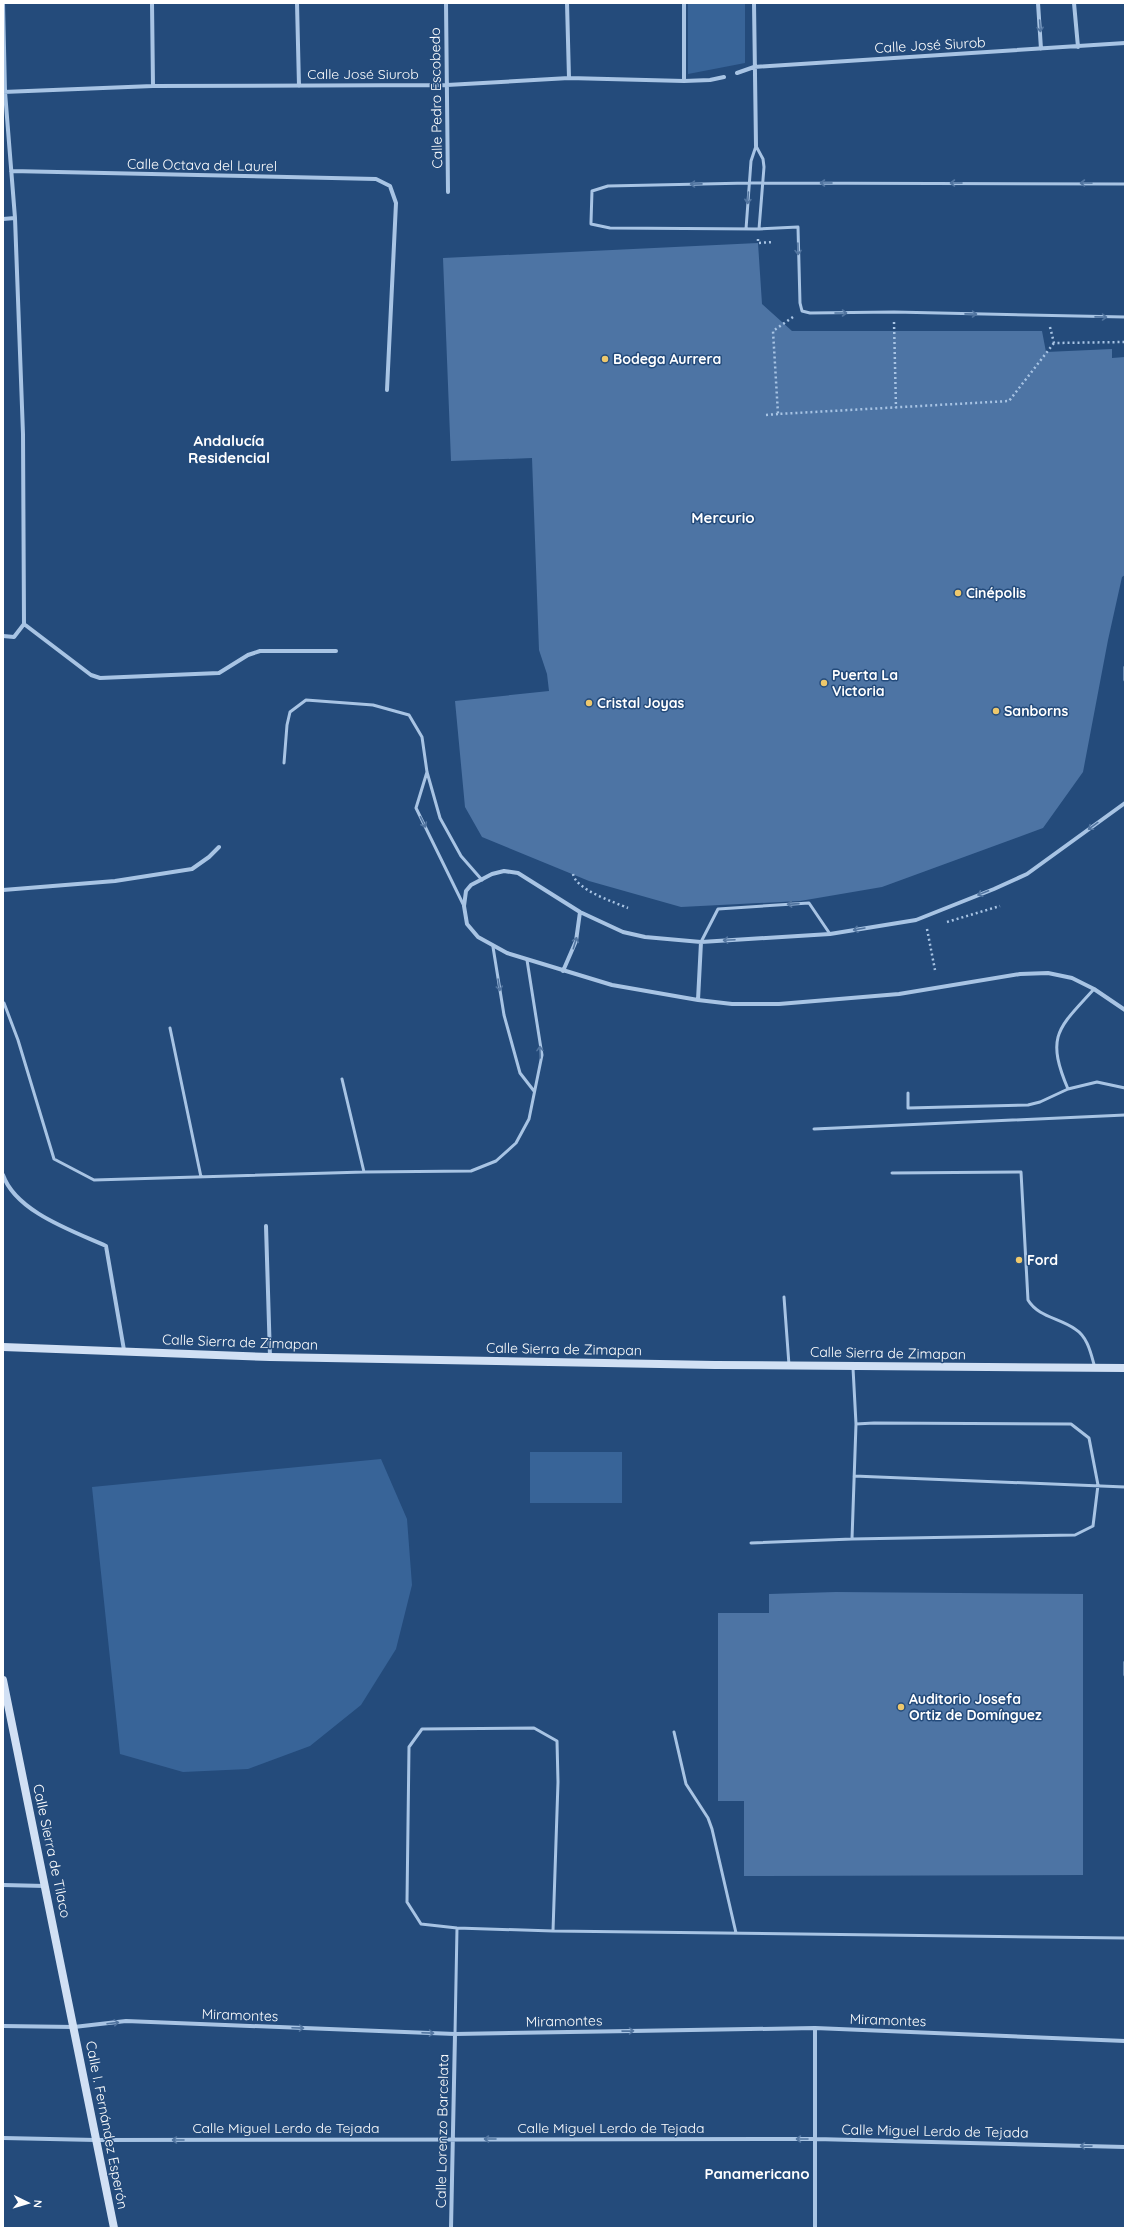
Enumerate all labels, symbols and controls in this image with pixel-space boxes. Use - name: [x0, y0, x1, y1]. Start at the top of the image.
- one-way arrow: [1036, 19, 1043, 32]
- street label: Calle Pedro Escobedo: [426, 27, 446, 169]
- street label: Calle José Siurob: [874, 33, 986, 57]
- street label: Calle José Siurob: [307, 65, 419, 83]
- street label: Calle Octava del Laurel: [127, 155, 277, 175]
- one-way arrow: [820, 179, 833, 187]
- one-way arrow: [950, 179, 963, 187]
- one-way arrow: [1080, 179, 1093, 187]
- one-way arrow: [690, 180, 703, 188]
- one-way arrow: [745, 191, 752, 204]
- one-way arrow: [795, 242, 802, 255]
- one-way arrow: [834, 309, 847, 317]
- one-way arrow: [964, 310, 977, 318]
- one-way arrow: [1094, 313, 1107, 321]
- place label: Bodega Aurrera: [613, 350, 721, 368]
- marker: Bodega Aurrera: [600, 354, 610, 364]
- district label: Andalucía Residencial: [188, 431, 270, 467]
- district label: Mercurio: [691, 508, 755, 527]
- place label: Cinépolis: [966, 584, 1026, 602]
- marker: Cinépolis: [953, 588, 963, 598]
- place label: Puerta La Victoria: [832, 666, 898, 700]
- marker: Puerta La Victoria: [819, 678, 829, 688]
- place label: Cristal Joyas: [597, 694, 685, 712]
- marker: Cristal Joyas: [584, 698, 594, 708]
- place label: Sanborns: [1004, 702, 1068, 720]
- marker: Sanborns: [991, 706, 1001, 716]
- one-way arrow: [420, 815, 427, 827]
- one-way arrow: [1088, 822, 1099, 830]
- one-way arrow: [978, 890, 990, 898]
- one-way arrow: [787, 901, 800, 908]
- one-way arrow: [853, 925, 866, 933]
- one-way arrow: [572, 936, 579, 949]
- one-way arrow: [723, 937, 736, 944]
- one-way arrow: [495, 979, 503, 992]
- one-way arrow: [537, 1046, 544, 1059]
- place label: Ford: [1027, 1251, 1058, 1269]
- marker: Ford: [1014, 1255, 1024, 1265]
- street label: Calle Sierra de Zimapan: [162, 1330, 318, 1354]
- street label: Calle Sierra de Zimapan: [486, 1339, 642, 1359]
- street label: Calle Sierra de Zimapan: [810, 1343, 966, 1363]
- place label: Auditorio Josefa Ortiz de Domínguez: [909, 1690, 1042, 1724]
- marker: Auditorio Josefa Ortiz de Domínguez: [896, 1702, 906, 1712]
- street label: Calle Sierra de Tilaco: [29, 1782, 75, 1920]
- street label: Miramontes: [201, 2005, 279, 2025]
- street label: Miramontes: [849, 2010, 927, 2030]
- street label: Miramontes: [525, 2011, 603, 2031]
- one-way arrow: [106, 2019, 119, 2026]
- one-way arrow: [291, 2024, 304, 2032]
- one-way arrow: [621, 2027, 634, 2035]
- one-way arrow: [421, 2029, 434, 2037]
- street label: Calle I. Fernández Esperón: [82, 2039, 132, 2211]
- street label: Calle Lorenzo Barcelata: [432, 2054, 452, 2208]
- street label: Calle Miguel Lerdo de Tejada: [192, 2119, 380, 2137]
- street label: Calle Miguel Lerdo de Tejada: [517, 2119, 705, 2137]
- street label: Calle Miguel Lerdo de Tejada: [841, 2120, 1029, 2142]
- one-way arrow: [484, 2135, 497, 2143]
- one-way arrow: [796, 2135, 809, 2143]
- one-way arrow: [172, 2136, 185, 2144]
- one-way arrow: [1080, 2142, 1093, 2150]
- district label: Panamericano: [704, 2164, 810, 2183]
- north arrow: [8, 2183, 48, 2223]
- text: N: [31, 2199, 45, 2209]

